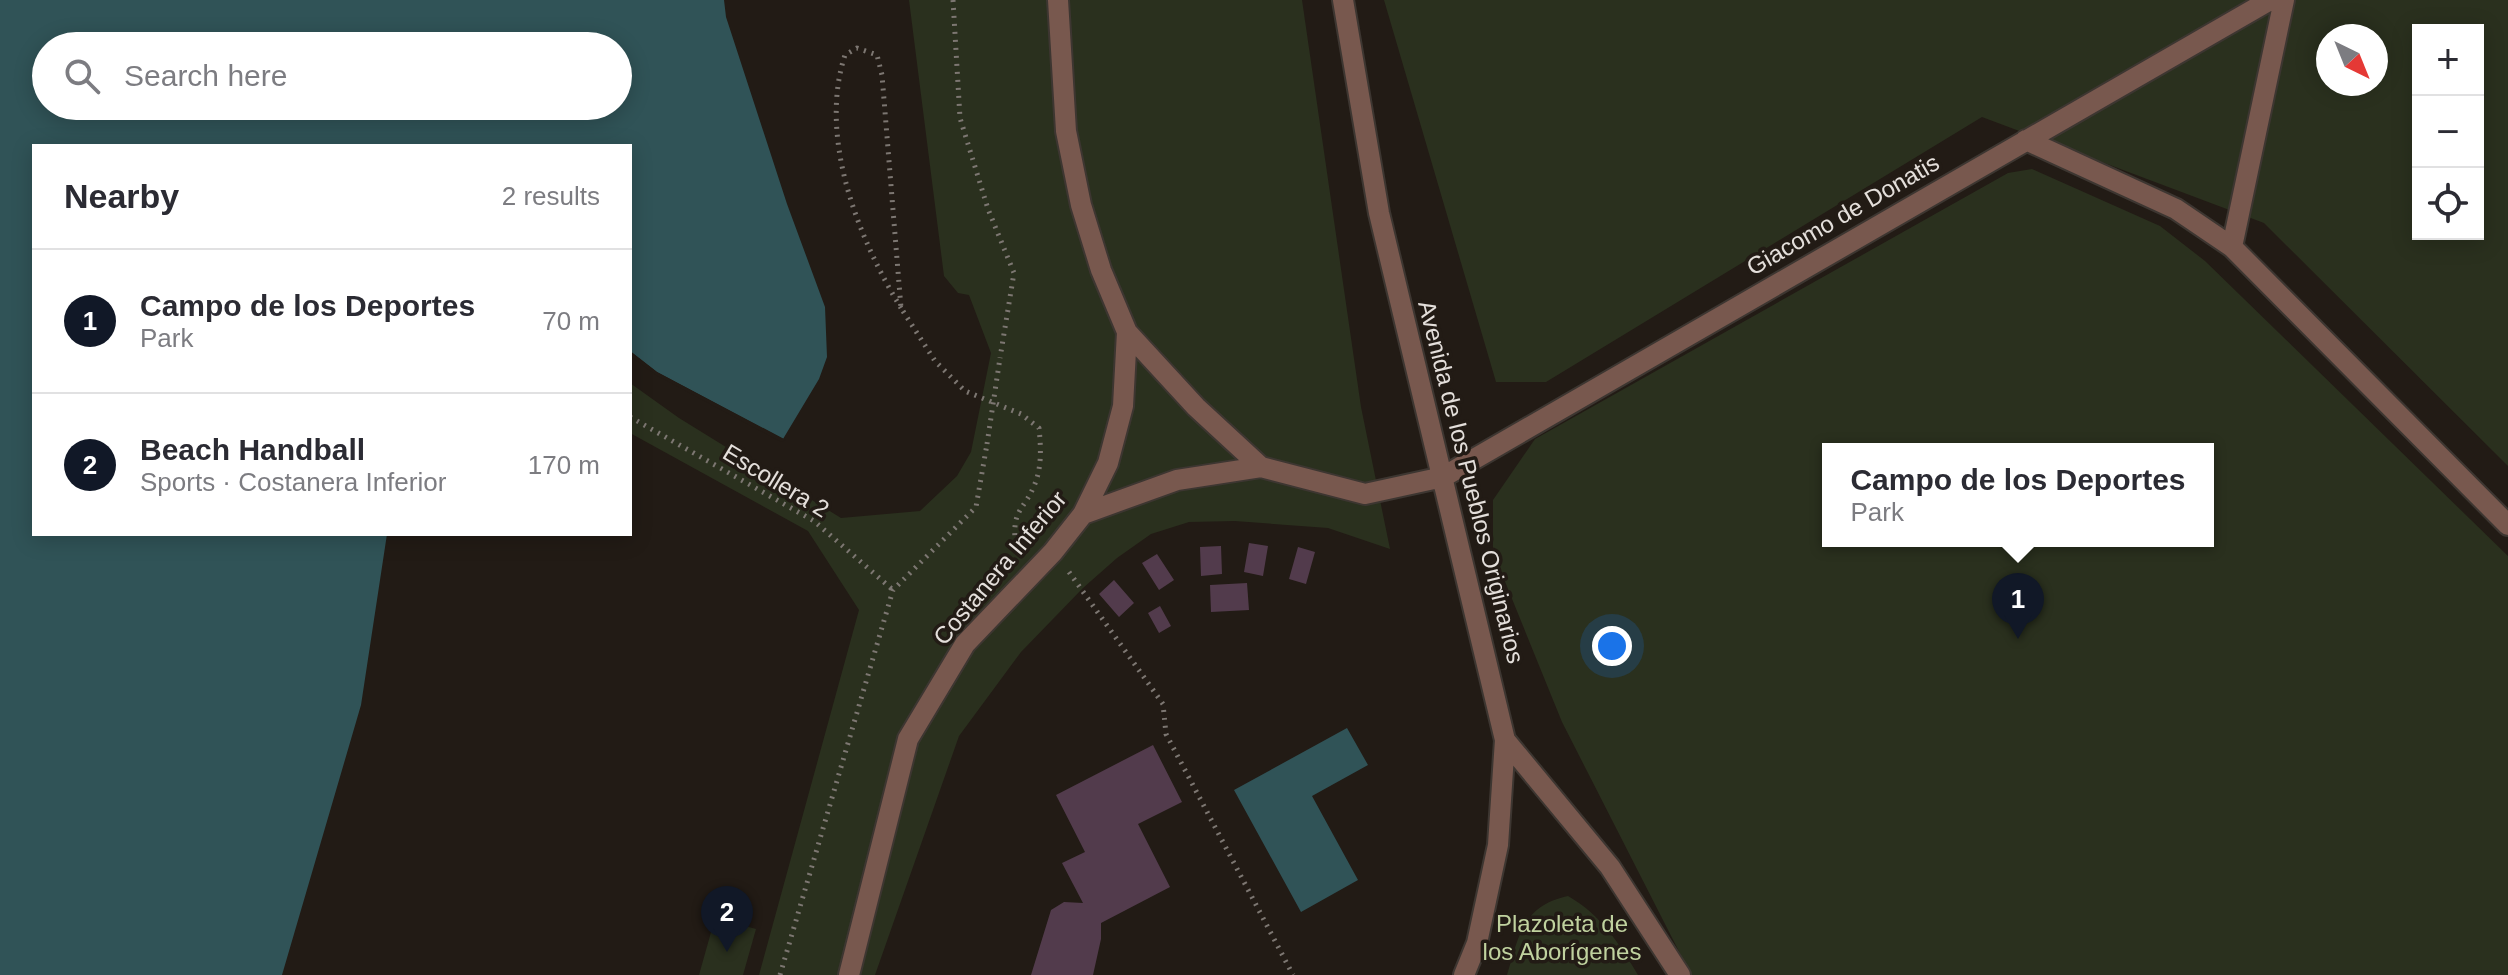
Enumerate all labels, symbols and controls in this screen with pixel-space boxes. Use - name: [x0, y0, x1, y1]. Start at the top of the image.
- north arrow: [2316, 24, 2388, 96]
- map controls: [2412, 24, 2484, 240]
- button: +: [2412, 24, 2484, 96]
- search box: [32, 32, 632, 120]
- icon: search: [60, 54, 104, 98]
- text: Search here: [124, 59, 287, 92]
- button: −: [2412, 96, 2484, 168]
- street label: Giacomo de Donatis: [1742, 149, 1944, 281]
- button: locate: [2412, 168, 2484, 240]
- text: Nearby: [64, 177, 179, 215]
- text: 2 results: [502, 181, 600, 211]
- text: Campo de los Deportes: [140, 289, 475, 322]
- street label: Avenida de los Pueblos Originarios: [1413, 298, 1530, 666]
- text: 1: [83, 306, 97, 336]
- text: 70 m: [542, 306, 600, 336]
- text: Park: [140, 323, 193, 353]
- text: Beach Handball: [140, 433, 365, 466]
- street label: Escollera 2: [718, 438, 834, 523]
- popup: [1822, 443, 2214, 547]
- text: 2: [83, 450, 97, 480]
- text: 170 m: [528, 450, 600, 480]
- text: Campo de los Deportes: [1850, 463, 2186, 496]
- text: Sports · Costanera Inferior: [140, 467, 446, 497]
- street label: Costanera Inferior: [928, 485, 1072, 650]
- text: Park: [1850, 497, 1904, 527]
- pin: 1: [1992, 573, 2044, 639]
- your location: [1592, 626, 1632, 666]
- pin: 2: [701, 886, 753, 952]
- park label: Plazoleta de los Aborígenes: [1483, 910, 1641, 965]

